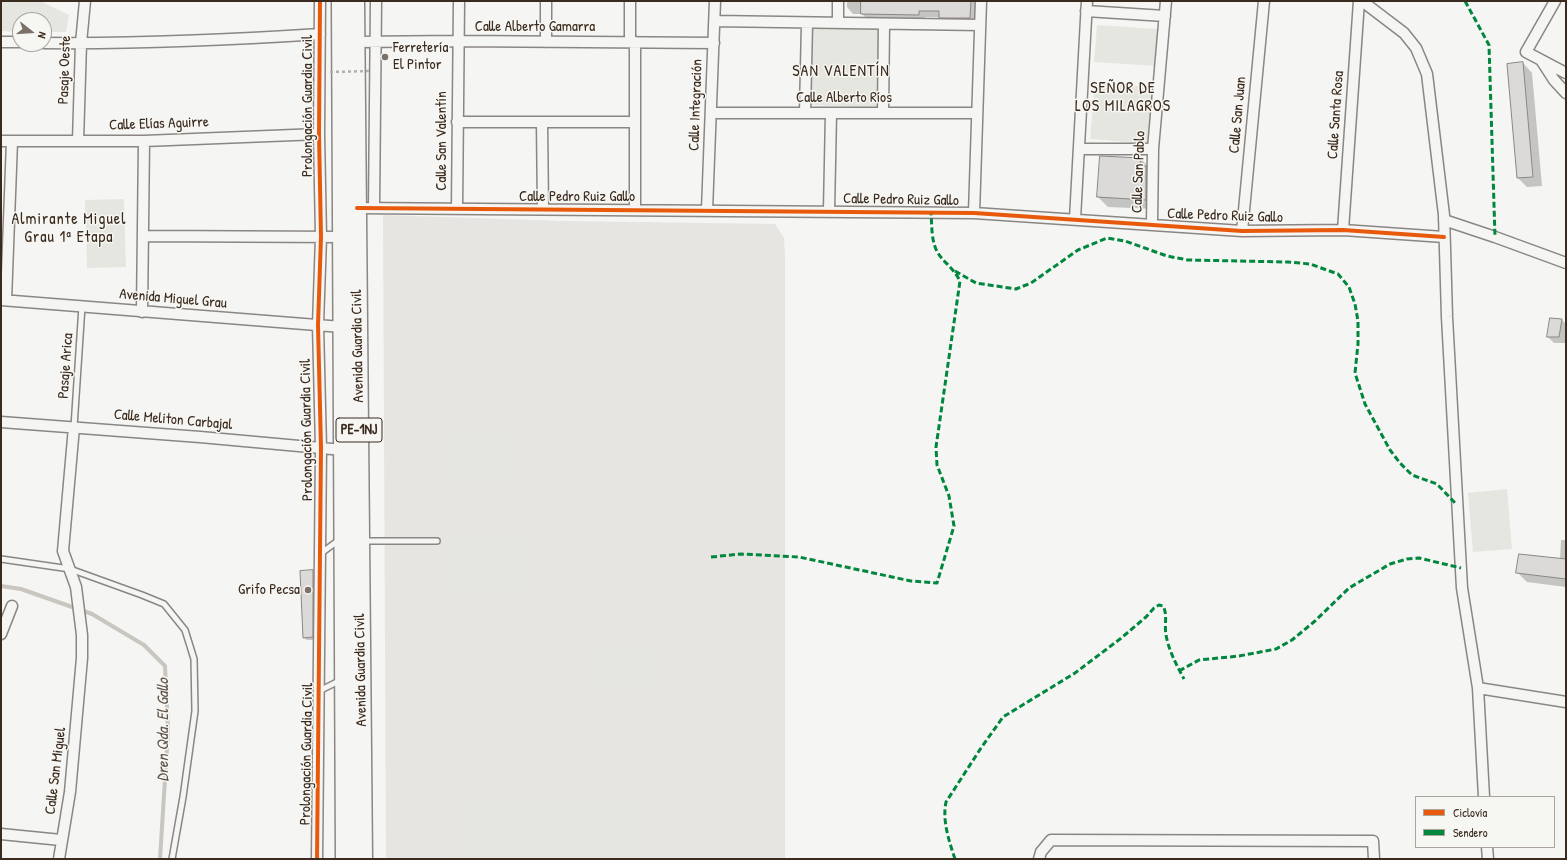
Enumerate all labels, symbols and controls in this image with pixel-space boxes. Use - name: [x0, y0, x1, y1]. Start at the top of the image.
- north arrow: [12, 12, 52, 52]
- street label: Calle Alberto Gamarra: [475, 18, 595, 36]
- text: N: [35, 30, 50, 40]
- street label: Pasaje Oeste: [55, 35, 75, 105]
- street label: Prolongación Guardia Civil: [299, 35, 317, 177]
- place label: Ferretería El Pintor: [393, 39, 448, 74]
- marker: Ferretería El Pintor: [380, 52, 390, 62]
- street label: Calle Integración: [685, 59, 707, 151]
- district label: SAN VALENTÍN: [792, 62, 890, 82]
- street label: Calle Santa Rosa: [1324, 70, 1348, 160]
- street label: Calle San Juan: [1226, 76, 1250, 154]
- district label: SEÑOR DE LOS MILAGROS: [1075, 79, 1171, 117]
- street label: Calle Alberto Ríos: [796, 89, 892, 107]
- street label: Calle San Valentín: [433, 91, 451, 191]
- street label: Calle Elías Aguirre: [109, 113, 209, 135]
- street label: Calle San Pablo: [1129, 131, 1149, 213]
- street label: Calle Pedro Ruiz Gallo: [519, 188, 635, 206]
- street label: Calle Pedro Ruiz Gallo: [843, 190, 959, 210]
- street label: Calle Pedro Ruiz Gallo: [1167, 205, 1283, 227]
- district label: Almirante Miguel Grau 1ª Etapa: [12, 210, 126, 248]
- street label: Avenida Miguel Grau: [119, 285, 227, 313]
- street label: Avenida Guardia Civil: [348, 289, 368, 403]
- street label: Pasaje Arica: [55, 333, 77, 399]
- street label: Prolongación Guardia Civil: [297, 359, 317, 501]
- street label: Calle Meliton Carbajal: [113, 406, 233, 434]
- road number: PE-1NJ: [336, 418, 382, 442]
- place label: Grifo Pecsa: [238, 581, 300, 599]
- marker: Grifo Pecsa: [303, 585, 313, 595]
- street label: Avenida Guardia Civil: [351, 613, 371, 727]
- water label: Dren Qda. El Gallo: [154, 678, 174, 782]
- street label: Prolongación Guardia Civil: [297, 683, 317, 825]
- street label: Calle San Miguel: [42, 726, 70, 816]
- legend: [1415, 796, 1555, 848]
- text: Ciclovía: [1453, 804, 1487, 821]
- text: Sendero: [1453, 824, 1488, 841]

